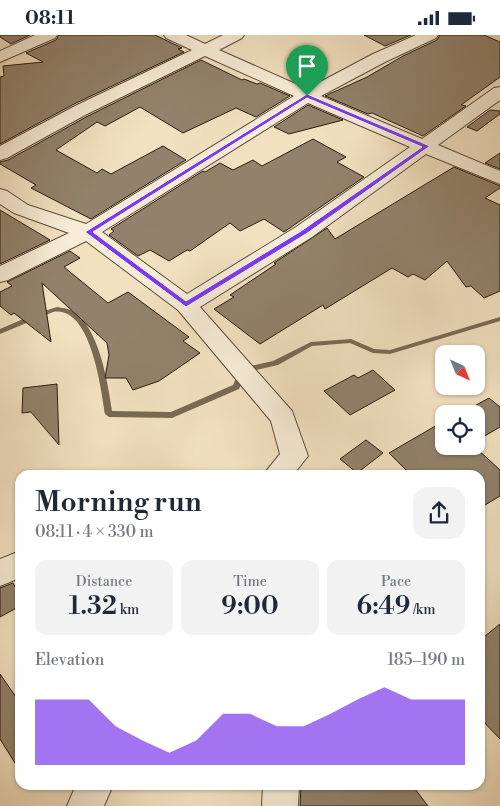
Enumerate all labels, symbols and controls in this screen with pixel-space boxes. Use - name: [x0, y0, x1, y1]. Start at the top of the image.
- text: 08:11: [25, 6, 75, 30]
- pin: [286, 45, 328, 96]
- icon: arrive: [293, 52, 321, 80]
- north arrow: [435, 345, 485, 395]
- map controls: [435, 345, 485, 455]
- button: locate: [435, 405, 485, 455]
- text: Morning run: [35, 485, 202, 520]
- button: share: [413, 487, 465, 539]
- text: 08:11 · 4 × 330 m: [35, 522, 154, 542]
- text: Distance: [76, 573, 132, 591]
- text: Time: [233, 573, 267, 591]
- text: Pace: [381, 573, 411, 591]
- text: 1.32: [69, 591, 117, 622]
- text: 9:00: [221, 591, 279, 622]
- text: 6:49: [357, 591, 410, 622]
- text: km: [117, 601, 139, 619]
- text: /km: [410, 601, 435, 619]
- text: Elevation: [35, 650, 104, 670]
- text: 185–190 m: [387, 650, 465, 670]

